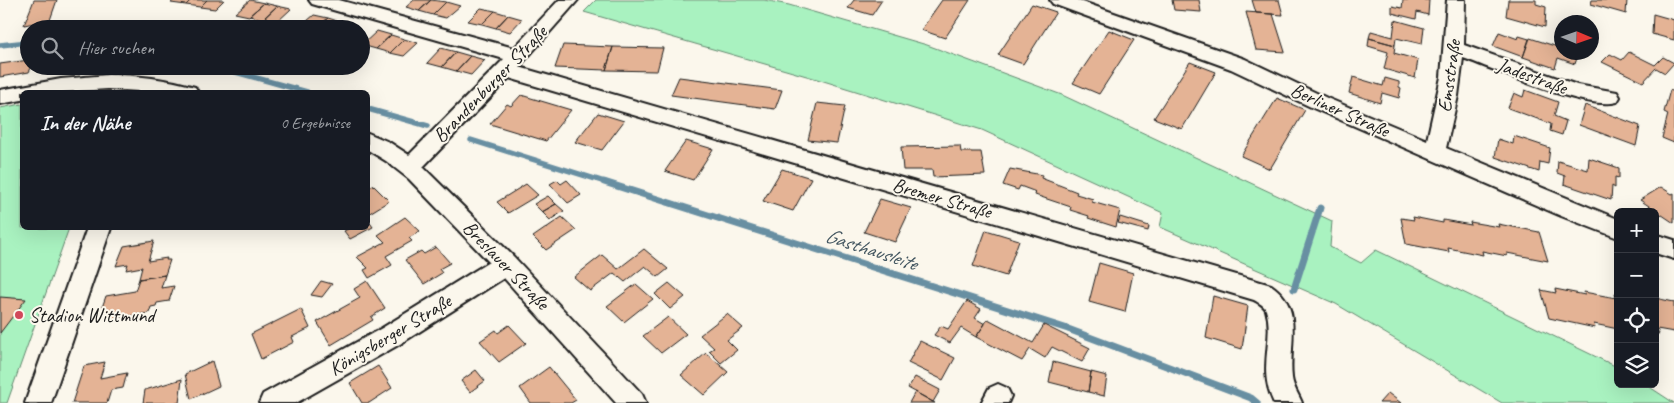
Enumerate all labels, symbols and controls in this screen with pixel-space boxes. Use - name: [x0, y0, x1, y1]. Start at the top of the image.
- north arrow: [1554, 15, 1599, 60]
- street label: Brandenburger Straße: [428, 19, 553, 148]
- search box: [20, 20, 370, 75]
- icon: search: [38, 34, 66, 62]
- text: Hier suchen: [78, 36, 154, 60]
- street label: Emsstraße: [1432, 37, 1467, 114]
- street label: Jadestraße: [1493, 52, 1572, 101]
- street label: Berliner Straße: [1287, 77, 1395, 143]
- text: In der Nähe: [40, 110, 130, 136]
- text: 0 Ergebnisse: [281, 113, 350, 133]
- street label: Bremer Straße: [890, 172, 996, 224]
- map controls: [1614, 208, 1659, 388]
- button: +: [1614, 208, 1659, 253]
- street label: Breslauer Straße: [457, 215, 556, 316]
- water label: Gasthausleite: [822, 222, 923, 277]
- button: −: [1614, 253, 1659, 298]
- street label: Königsberger Straße: [324, 288, 457, 381]
- button: locate: [1614, 298, 1659, 343]
- place label: Stadion Wittmund: [29, 303, 158, 328]
- marker: Stadion Wittmund: [13, 309, 25, 321]
- button: layers: [1614, 343, 1659, 388]

